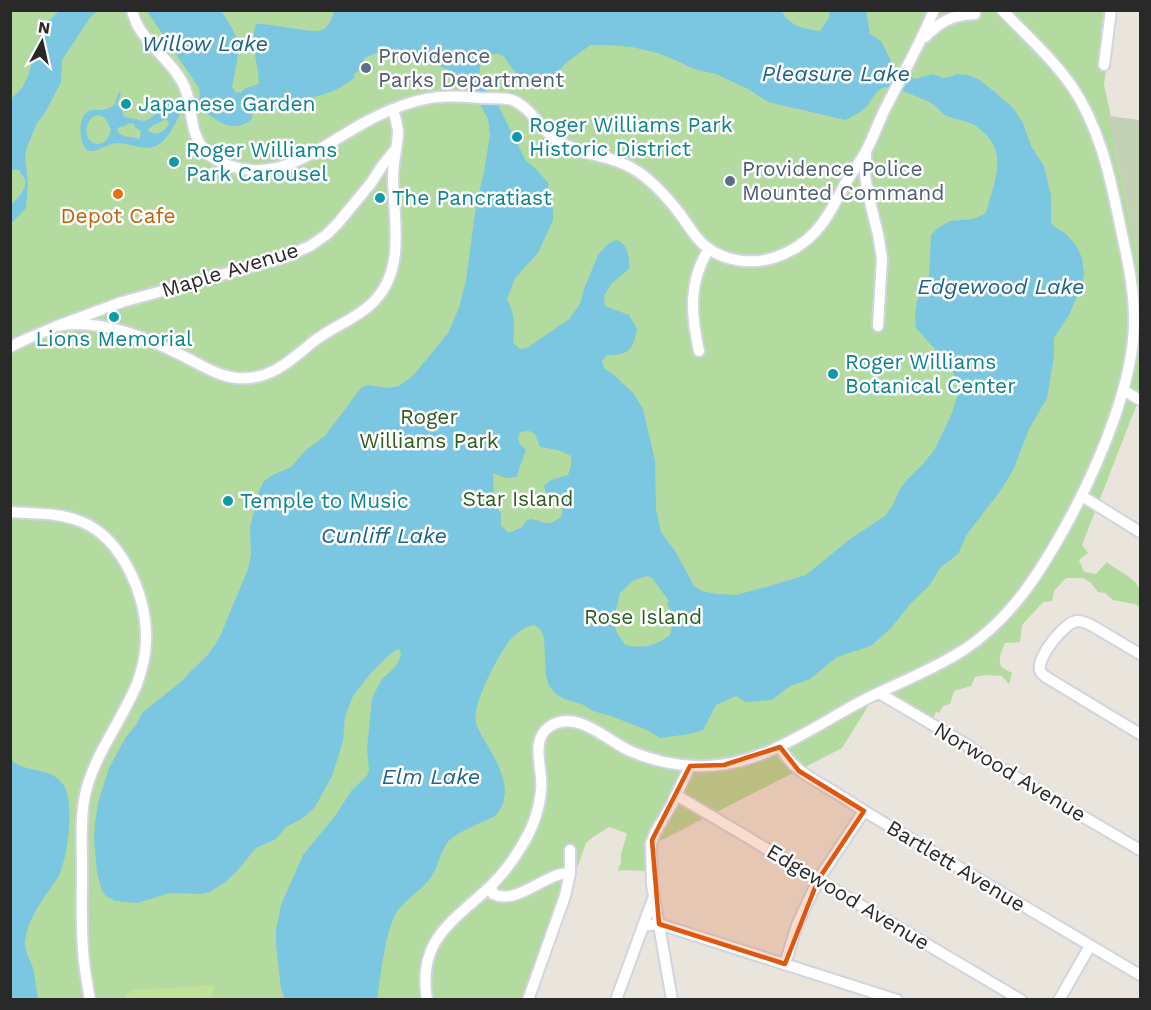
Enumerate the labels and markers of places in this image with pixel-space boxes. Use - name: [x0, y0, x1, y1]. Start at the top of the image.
- place label: Providence Parks Department: [378, 43, 564, 92]
- marker: Providence Parks Department: [359, 61, 373, 75]
- place label: Japanese Garden: [138, 91, 316, 116]
- marker: Japanese Garden: [119, 97, 133, 111]
- place label: Roger Williams Park Historic District: [529, 112, 733, 161]
- marker: Roger Williams Park Historic District: [510, 130, 524, 144]
- place label: Roger Williams Park Carousel: [186, 137, 337, 186]
- marker: Roger Williams Park Carousel: [167, 155, 181, 169]
- place label: Providence Police Mounted Command: [742, 156, 945, 205]
- marker: Providence Police Mounted Command: [723, 174, 737, 188]
- place label: The Pancratiast: [392, 185, 552, 210]
- marker: Depot Cafe: [111, 187, 125, 201]
- marker: The Pancratiast: [373, 191, 387, 205]
- place label: Depot Cafe: [60, 203, 176, 228]
- marker: Lions Memorial: [107, 310, 121, 324]
- place label: Lions Memorial: [36, 326, 193, 351]
- place label: Roger Williams Botanical Center: [845, 349, 1016, 398]
- marker: Roger Williams Botanical Center: [826, 367, 840, 381]
- place label: Temple to Music: [240, 488, 409, 513]
- marker: Temple to Music: [221, 494, 235, 508]

